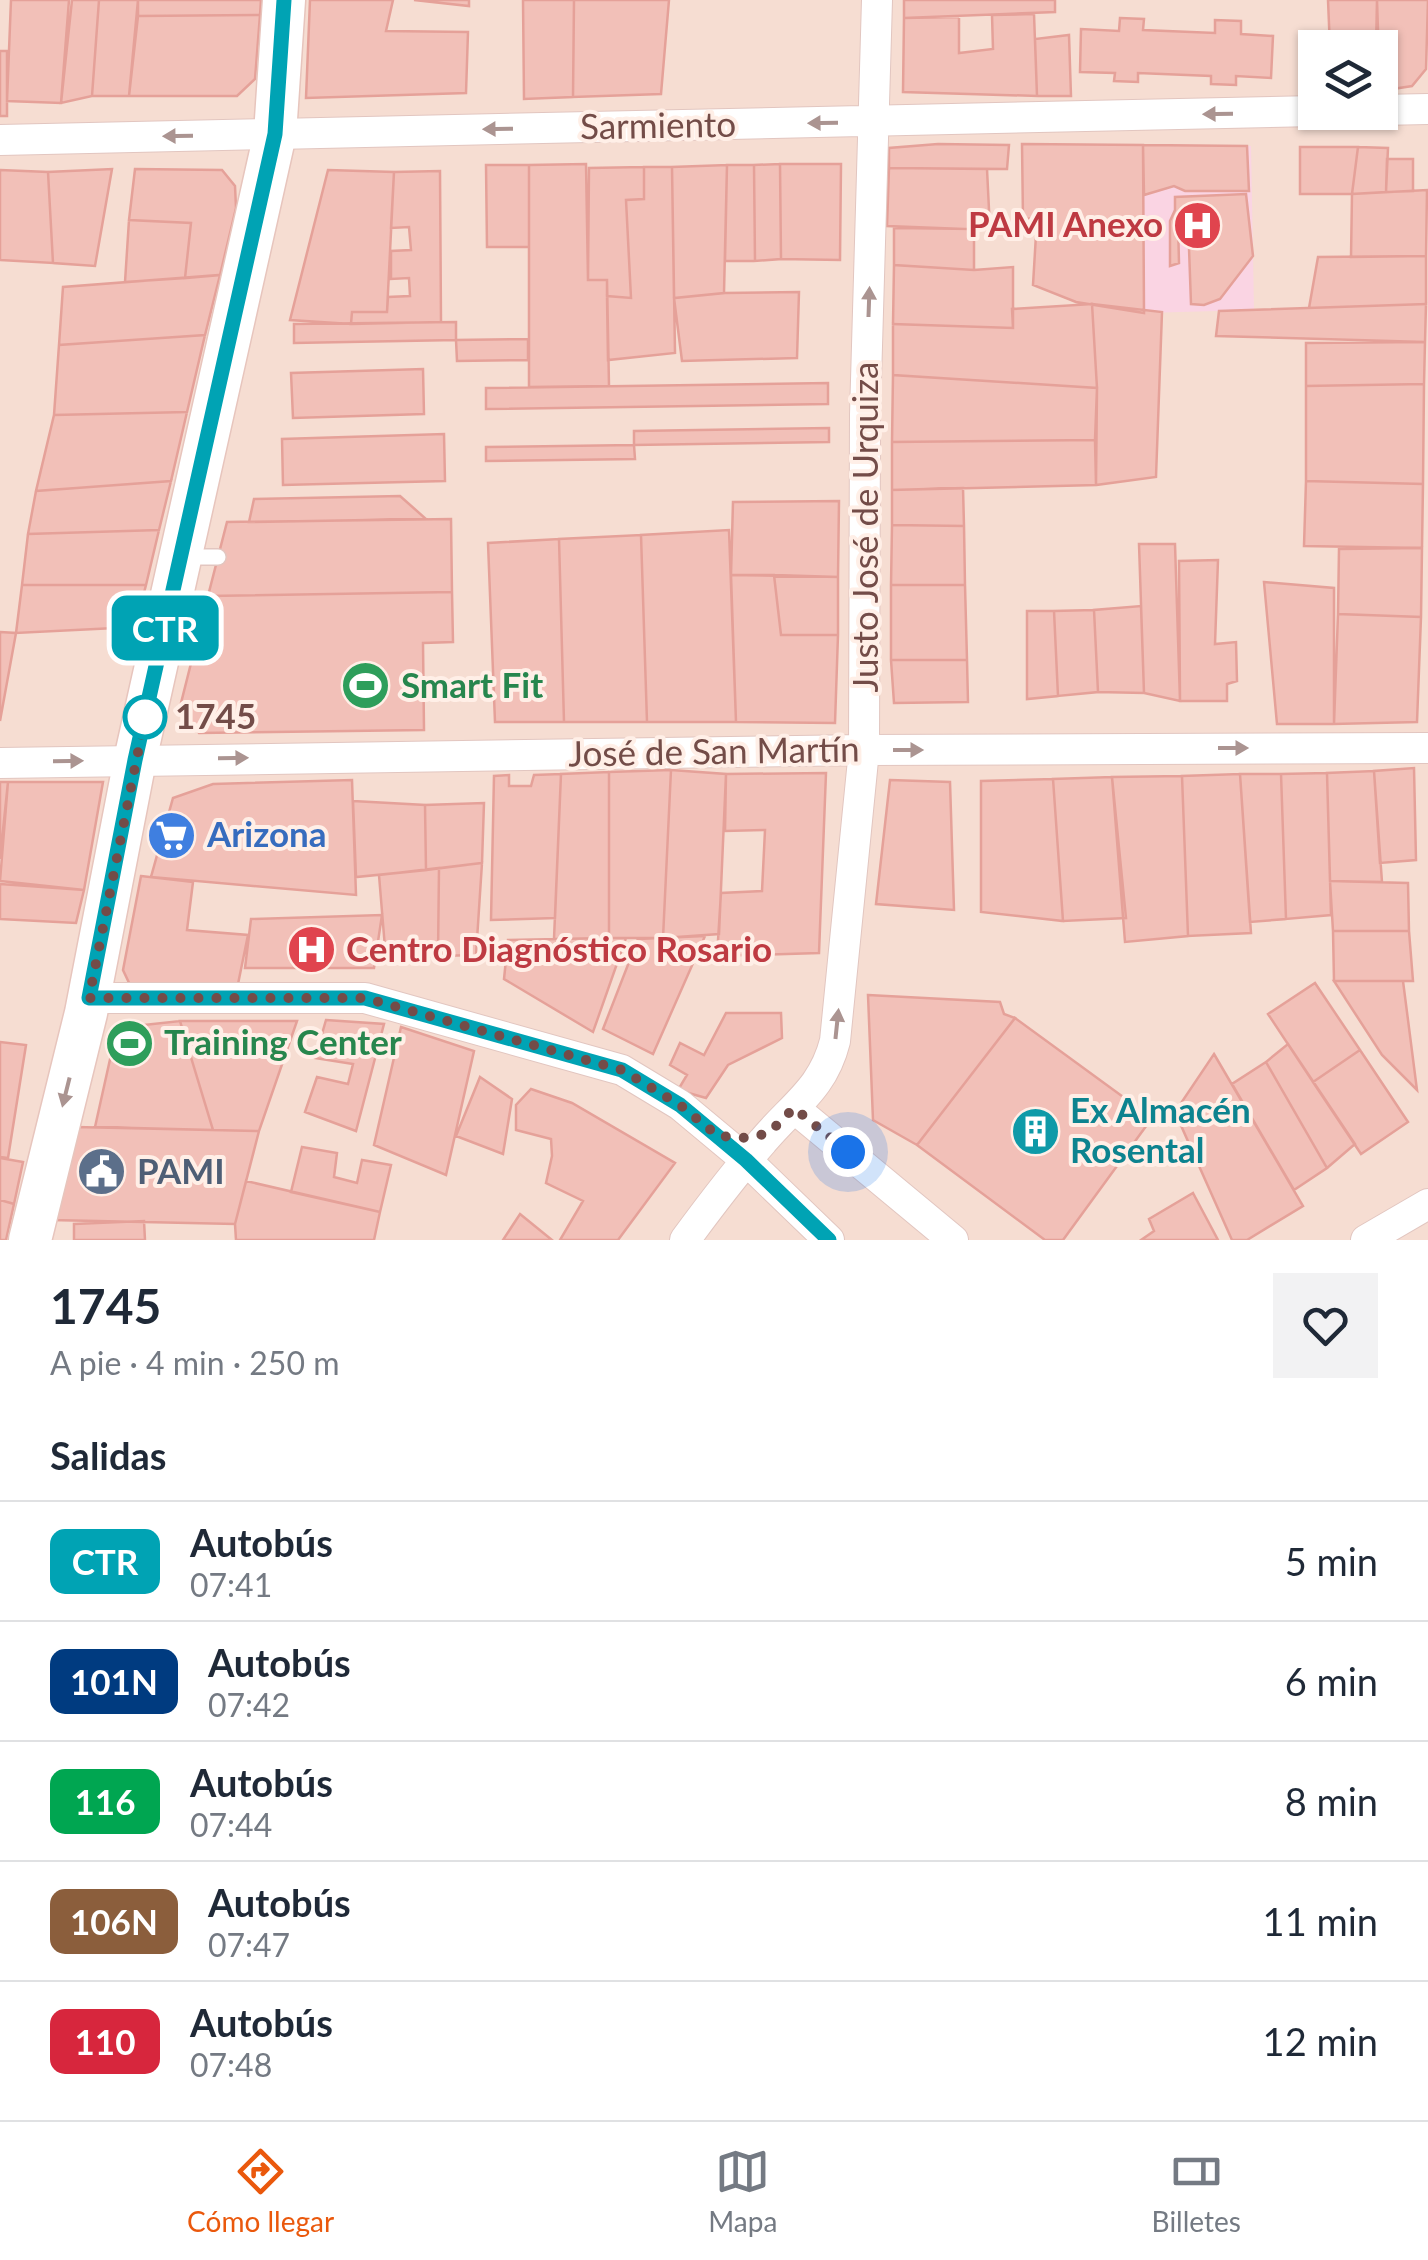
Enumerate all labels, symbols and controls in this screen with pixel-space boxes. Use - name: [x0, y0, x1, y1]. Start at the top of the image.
- map controls: [1298, 30, 1398, 130]
- button: layers: [1298, 30, 1398, 130]
- street label: Sarmiento: [580, 102, 736, 146]
- one-way arrow: [1201, 106, 1233, 122]
- one-way arrow: [806, 115, 838, 131]
- one-way arrow: [481, 122, 513, 138]
- one-way arrow: [161, 129, 193, 145]
- hospital icon: PAMI Anexo: [1172, 199, 1224, 251]
- place label: PAMI Anexo: [968, 202, 1163, 244]
- one-way arrow: [861, 286, 877, 318]
- street label: Justo José de Urquiza: [843, 362, 885, 692]
- line badge: CTR: [108, 596, 222, 660]
- text: CTR: [132, 607, 198, 649]
- sports icon: Smart Fit: [340, 660, 392, 712]
- place label: Smart Fit: [401, 663, 543, 705]
- place label: 1745: [175, 694, 256, 736]
- marker: 1745: [124, 696, 166, 738]
- street label: José de San Martín: [568, 726, 860, 774]
- one-way arrow: [1217, 740, 1249, 756]
- one-way arrow: [892, 742, 924, 758]
- one-way arrow: [217, 750, 249, 766]
- one-way arrow: [52, 753, 84, 769]
- supermarket icon: Arizona: [146, 809, 198, 861]
- place label: Arizona: [206, 812, 327, 854]
- hospital icon: Centro Diagnóstico Rosario: [285, 924, 337, 976]
- place label: Centro Diagnóstico Rosario: [346, 927, 772, 969]
- one-way arrow: [829, 1007, 845, 1039]
- sports icon: Training Center: [103, 1017, 155, 1069]
- place label: Training Center: [164, 1020, 402, 1062]
- one-way arrow: [58, 1077, 73, 1108]
- place label: Ex Almacén Rosental: [1070, 1088, 1251, 1170]
- building icon: Ex Almacén Rosental: [1009, 1105, 1061, 1157]
- your location: [823, 1127, 873, 1177]
- public building icon: PAMI: [76, 1146, 128, 1198]
- place label: PAMI: [137, 1149, 225, 1191]
- button: heart: [1273, 1273, 1378, 1378]
- text: 1745: [50, 1277, 161, 1334]
- text: A pie · 4 min · 250 m: [50, 1343, 340, 1382]
- text: Salidas: [50, 1432, 167, 1478]
- text: Autobús: [190, 1519, 333, 1565]
- text: 5 min: [1285, 1538, 1378, 1584]
- text: CTR: [72, 1540, 138, 1582]
- text: 07:41: [190, 1565, 272, 1604]
- text: Autobús: [208, 1639, 351, 1685]
- text: 6 min: [1285, 1658, 1378, 1704]
- text: 101N: [70, 1660, 158, 1702]
- text: 07:42: [208, 1685, 290, 1724]
- text: Autobús: [190, 1759, 333, 1805]
- text: 8 min: [1285, 1778, 1378, 1824]
- text: 116: [75, 1780, 135, 1822]
- text: 07:44: [190, 1805, 272, 1844]
- text: Autobús: [208, 1879, 351, 1925]
- text: 11 min: [1263, 1898, 1378, 1944]
- text: 106N: [70, 1900, 158, 1942]
- text: 07:47: [208, 1925, 290, 1964]
- text: Autobús: [190, 1999, 333, 2045]
- text: 12 min: [1263, 2018, 1378, 2064]
- text: 110: [75, 2020, 135, 2062]
- text: 07:48: [190, 2045, 272, 2084]
- tab: Cómo llegar: [187, 2144, 334, 2238]
- tab: Mapa: [708, 2144, 777, 2238]
- tab: Billetes: [1152, 2144, 1241, 2238]

